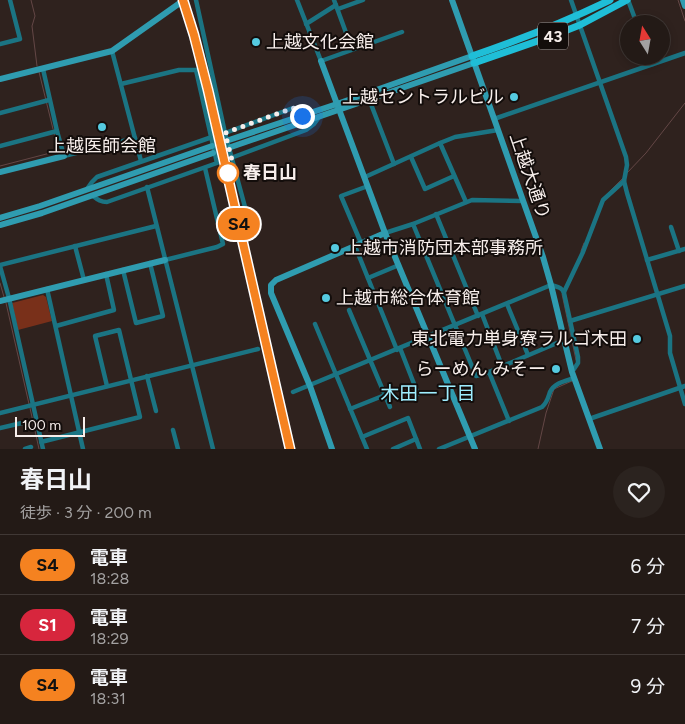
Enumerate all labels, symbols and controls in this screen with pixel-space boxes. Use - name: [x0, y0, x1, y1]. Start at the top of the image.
- north arrow: [620, 15, 670, 65]
- map controls: [620, 15, 670, 65]
- road number: 43: [538, 22, 568, 50]
- place label: 上越文化会館: [266, 31, 374, 53]
- marker: 上越文化会館: [250, 36, 262, 48]
- place label: 上越セントラルビル: [342, 86, 504, 108]
- marker: 上越セントラルビル: [508, 91, 520, 103]
- your location: [290, 104, 315, 129]
- marker: 上越医師会館: [96, 121, 108, 133]
- street label: 上越大通り: [505, 130, 555, 222]
- place label: 上越医師会館: [48, 135, 156, 157]
- marker: 春日山: [217, 162, 239, 184]
- place label: 春日山: [243, 162, 297, 184]
- line badge: S4: [216, 208, 262, 240]
- text: S4: [228, 213, 250, 235]
- place label: 上越市消防団本部事務所: [345, 237, 543, 259]
- marker: 上越市消防団本部事務所: [329, 242, 341, 254]
- place label: 上越市総合体育館: [336, 287, 480, 309]
- marker: 上越市総合体育館: [320, 292, 332, 304]
- place label: 東北電力単身寮ラルゴ木田: [411, 328, 627, 350]
- marker: 東北電力単身寮ラルゴ木田: [631, 333, 643, 345]
- place label: らーめん みそー: [416, 358, 546, 380]
- marker: らーめん みそー: [550, 363, 562, 375]
- district label: 木田一丁目: [380, 382, 476, 405]
- scale bar: [15, 414, 85, 437]
- text: 100 m: [22, 417, 61, 434]
- text: 春日山: [20, 465, 92, 494]
- button: heart: [613, 466, 665, 518]
- text: 徒歩 · 3 分 · 200 m: [20, 503, 152, 522]
- text: 電車: [90, 546, 128, 569]
- text: S4: [36, 554, 59, 576]
- text: 6 分: [631, 555, 665, 578]
- text: 18:28: [90, 569, 129, 588]
- text: 電車: [90, 606, 128, 629]
- text: S1: [38, 614, 57, 636]
- text: 7 分: [631, 615, 665, 638]
- text: 18:29: [90, 629, 128, 648]
- text: 電車: [90, 666, 128, 689]
- text: S4: [36, 674, 59, 696]
- text: 9 分: [631, 675, 665, 698]
- text: 18:31: [90, 689, 126, 708]

